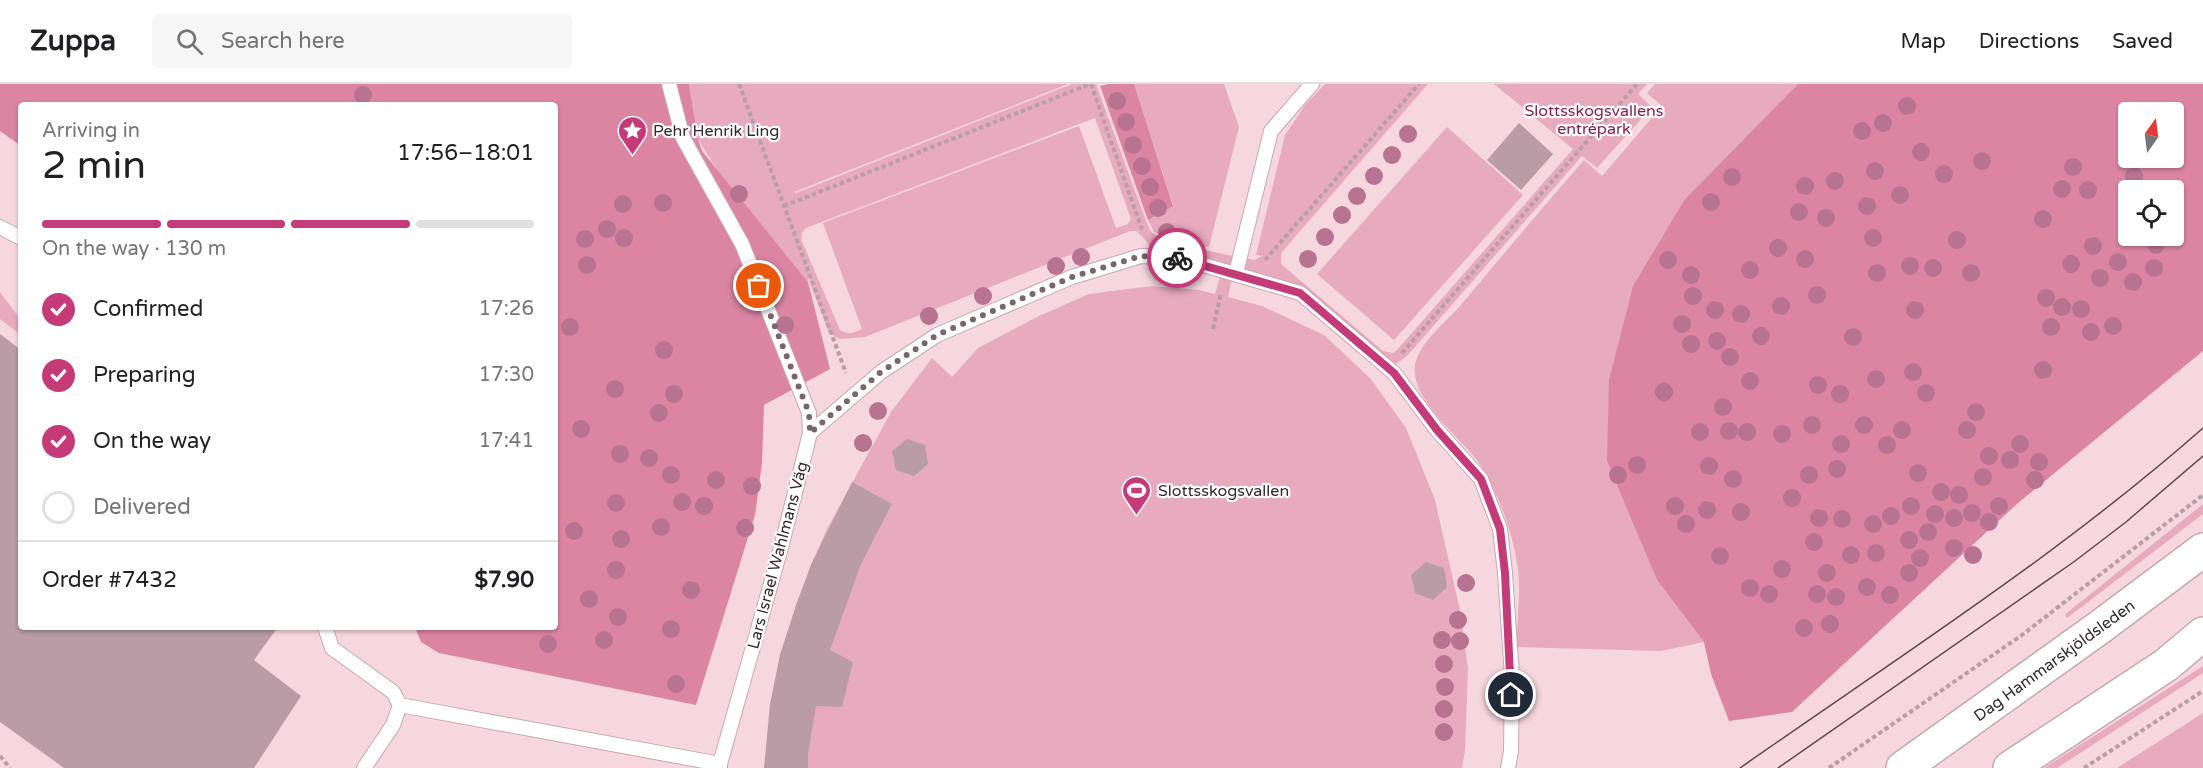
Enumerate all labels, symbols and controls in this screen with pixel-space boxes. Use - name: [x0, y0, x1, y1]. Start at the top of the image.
- search box: [152, 14, 572, 68]
- text: Zuppa: [30, 24, 116, 58]
- icon: search: [173, 25, 206, 58]
- text: Search here: [221, 28, 345, 54]
- text: Map: [1900, 29, 1946, 54]
- text: Directions: [1979, 29, 2079, 54]
- text: Saved: [2112, 29, 2173, 54]
- park label: Slottsskogsvallens entrépark: [1525, 101, 1663, 139]
- north arrow: [2118, 102, 2184, 168]
- map controls: [2118, 102, 2184, 246]
- place icon: Pehr Henrik Ling: [616, 114, 648, 156]
- text: Arriving in: [42, 119, 140, 143]
- place label: Pehr Henrik Ling: [653, 121, 779, 141]
- text: 17:56–18:01: [397, 140, 534, 166]
- text: 2 min: [42, 142, 146, 189]
- button: locate: [2118, 180, 2184, 246]
- courier: [1147, 228, 1207, 288]
- text: On the way · 130 m: [42, 237, 226, 261]
- icon: bike: [1161, 242, 1194, 275]
- pin: [733, 260, 784, 311]
- icon: bag: [742, 269, 775, 302]
- icon: check: [42, 293, 75, 326]
- text: Confirmed: [93, 296, 203, 322]
- text: 17:26: [479, 297, 534, 321]
- icon: check: [42, 359, 75, 392]
- text: Preparing: [93, 362, 196, 388]
- text: 17:30: [479, 363, 534, 387]
- icon: check: [42, 425, 75, 458]
- text: On the way: [93, 428, 211, 454]
- text: 17:41: [479, 429, 534, 453]
- street label: Lars Israel Wahlmans Väg: [743, 459, 813, 651]
- sports icon: Slottsskogsvallen: [1121, 474, 1153, 516]
- place label: Slottsskogsvallen: [1158, 481, 1289, 501]
- text: Delivered: [93, 494, 191, 520]
- text: Order #7432: [42, 567, 177, 593]
- text: $7.90: [474, 567, 534, 593]
- street label: Dag Hammarskjöldsleden: [1970, 596, 2139, 726]
- pin: [1485, 669, 1536, 720]
- icon: home: [1494, 678, 1527, 711]

